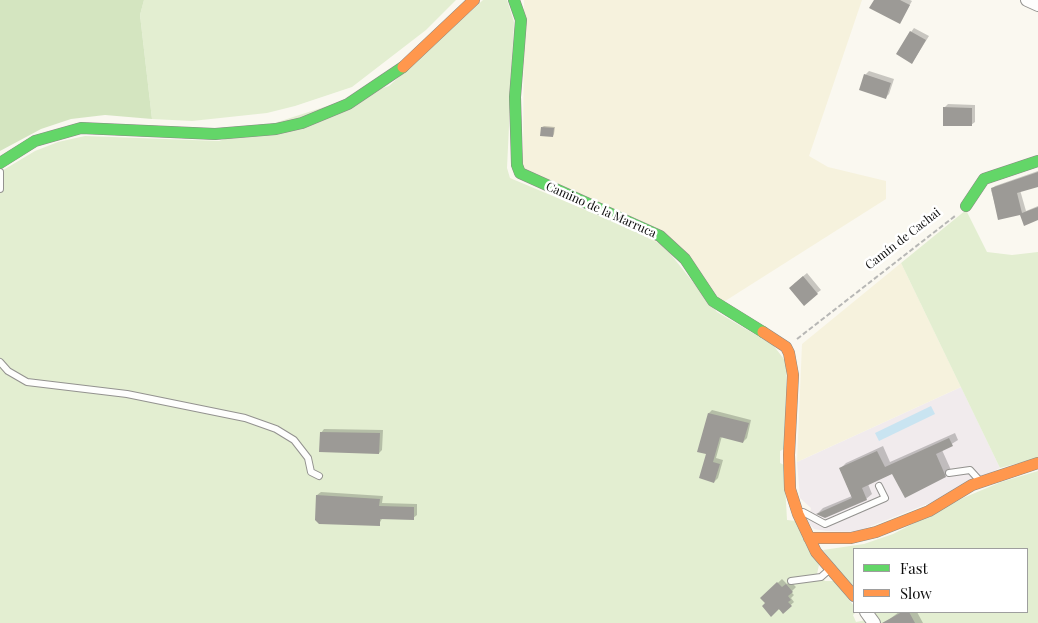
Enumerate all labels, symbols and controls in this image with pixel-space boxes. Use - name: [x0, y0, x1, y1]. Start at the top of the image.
- street label: Camino de la Marruca: [544, 179, 658, 241]
- street label: Camín de Cachai: [863, 205, 943, 273]
- legend: [853, 548, 1028, 613]
- text: Fast: [900, 558, 928, 578]
- text: Slow: [900, 583, 932, 603]

